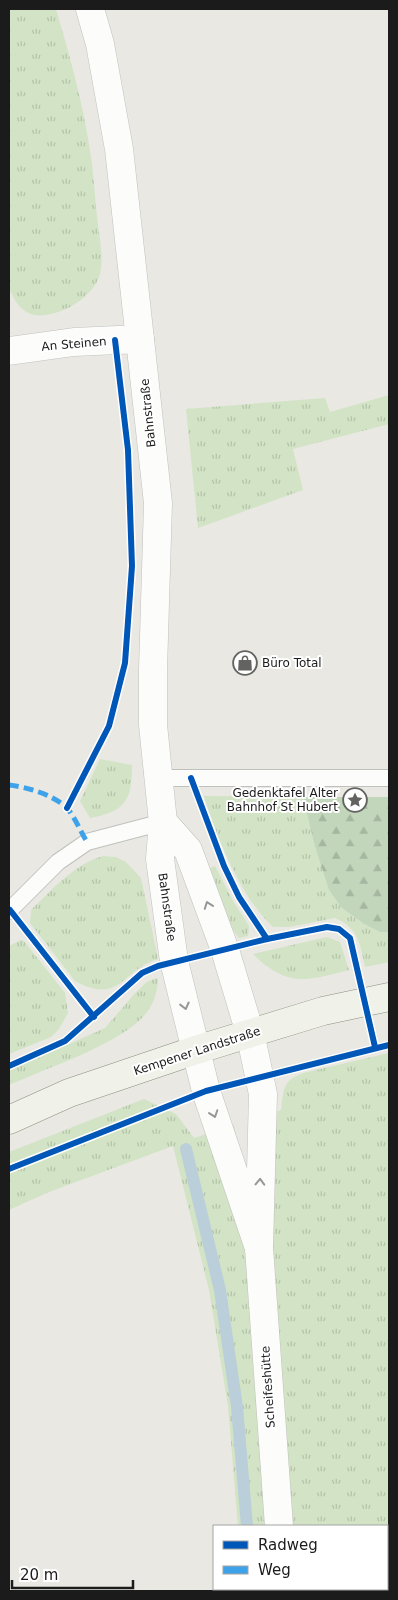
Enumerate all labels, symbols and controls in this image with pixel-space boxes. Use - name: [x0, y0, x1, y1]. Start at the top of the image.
- street label: An Steinen: [41, 334, 107, 354]
- street label: Bahnstraße: [137, 378, 159, 448]
- shop icon: Büro Total: [232, 650, 258, 676]
- place label: Büro Total: [262, 656, 322, 670]
- place label: Gedenktafel Alter Bahnhof St Hubert: [227, 786, 338, 814]
- place icon: Gedenktafel Alter Bahnhof St Hubert: [342, 787, 368, 813]
- street label: Bahnstraße: [155, 872, 179, 942]
- one-way arrow: [204, 901, 214, 910]
- one-way arrow: [179, 1001, 190, 1010]
- street label: Kempener Landstraße: [132, 1024, 262, 1078]
- one-way arrow: [208, 1109, 218, 1118]
- one-way arrow: [255, 1177, 266, 1185]
- street label: Scheifeshütte: [258, 1345, 278, 1429]
- legend: [213, 1525, 388, 1590]
- text: Radweg: [258, 1536, 318, 1554]
- scale bar: [12, 1558, 134, 1590]
- text: Weg: [258, 1561, 291, 1579]
- text: 20 m: [20, 1566, 58, 1584]

